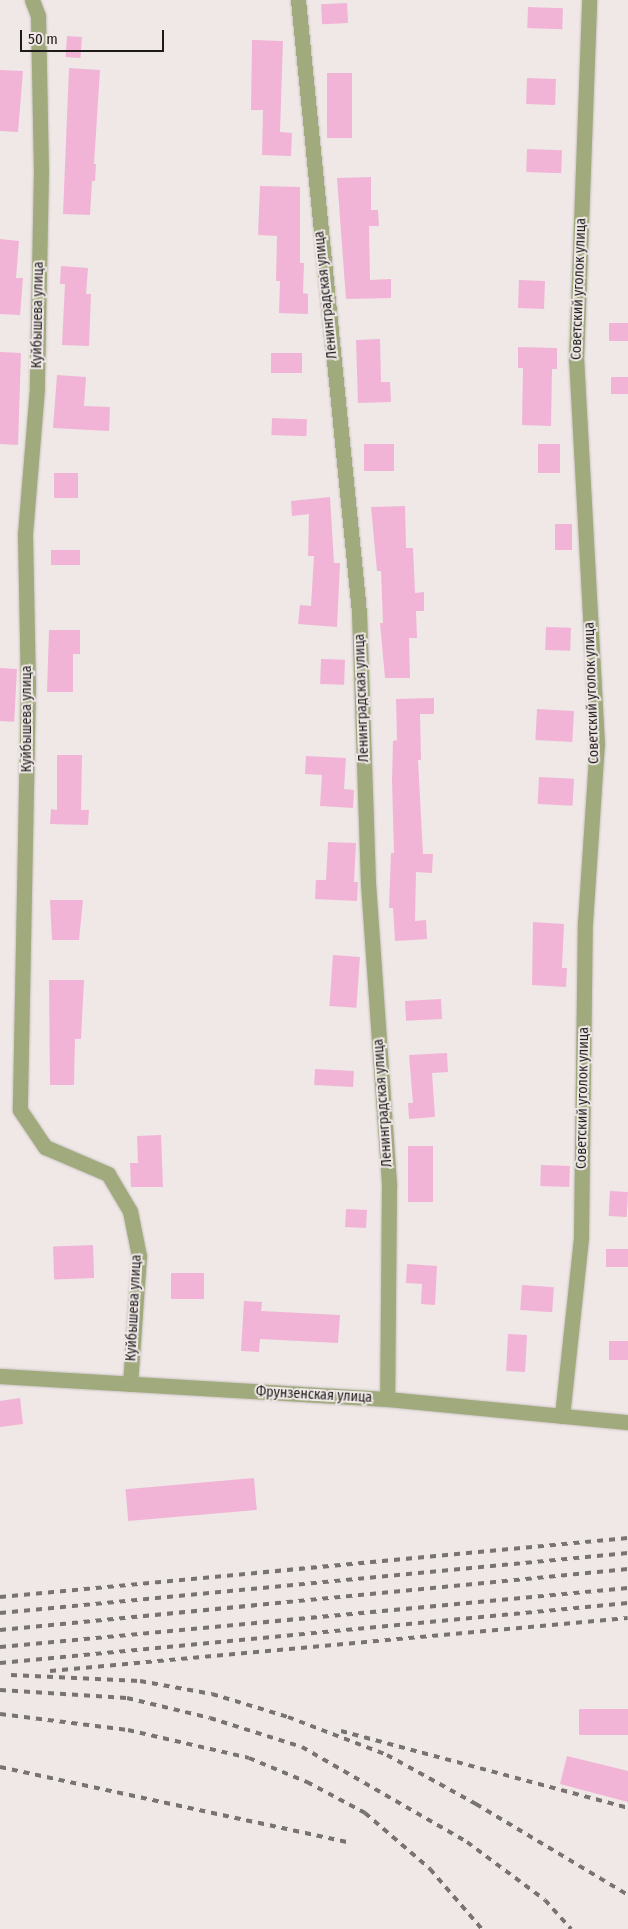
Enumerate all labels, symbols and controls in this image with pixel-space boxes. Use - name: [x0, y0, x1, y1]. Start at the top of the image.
- scale bar: [22, 20, 166, 52]
- text: 50 m: [28, 30, 58, 48]
- street label: Советский уголок улица: [568, 218, 590, 360]
- street label: Ленинградская улица: [311, 230, 341, 360]
- street label: Куйбышева улица: [29, 261, 47, 369]
- street label: Советский уголок улица: [581, 622, 603, 764]
- street label: Ленинградская улица: [351, 633, 373, 763]
- street label: Куйбышева улица: [19, 666, 35, 772]
- street label: Советский уголок улица: [573, 1027, 593, 1169]
- street label: Ленинградская улица: [370, 1038, 396, 1168]
- street label: Куйбышева улица: [123, 1254, 145, 1362]
- street label: Фрунзенская улица: [255, 1384, 373, 1406]

